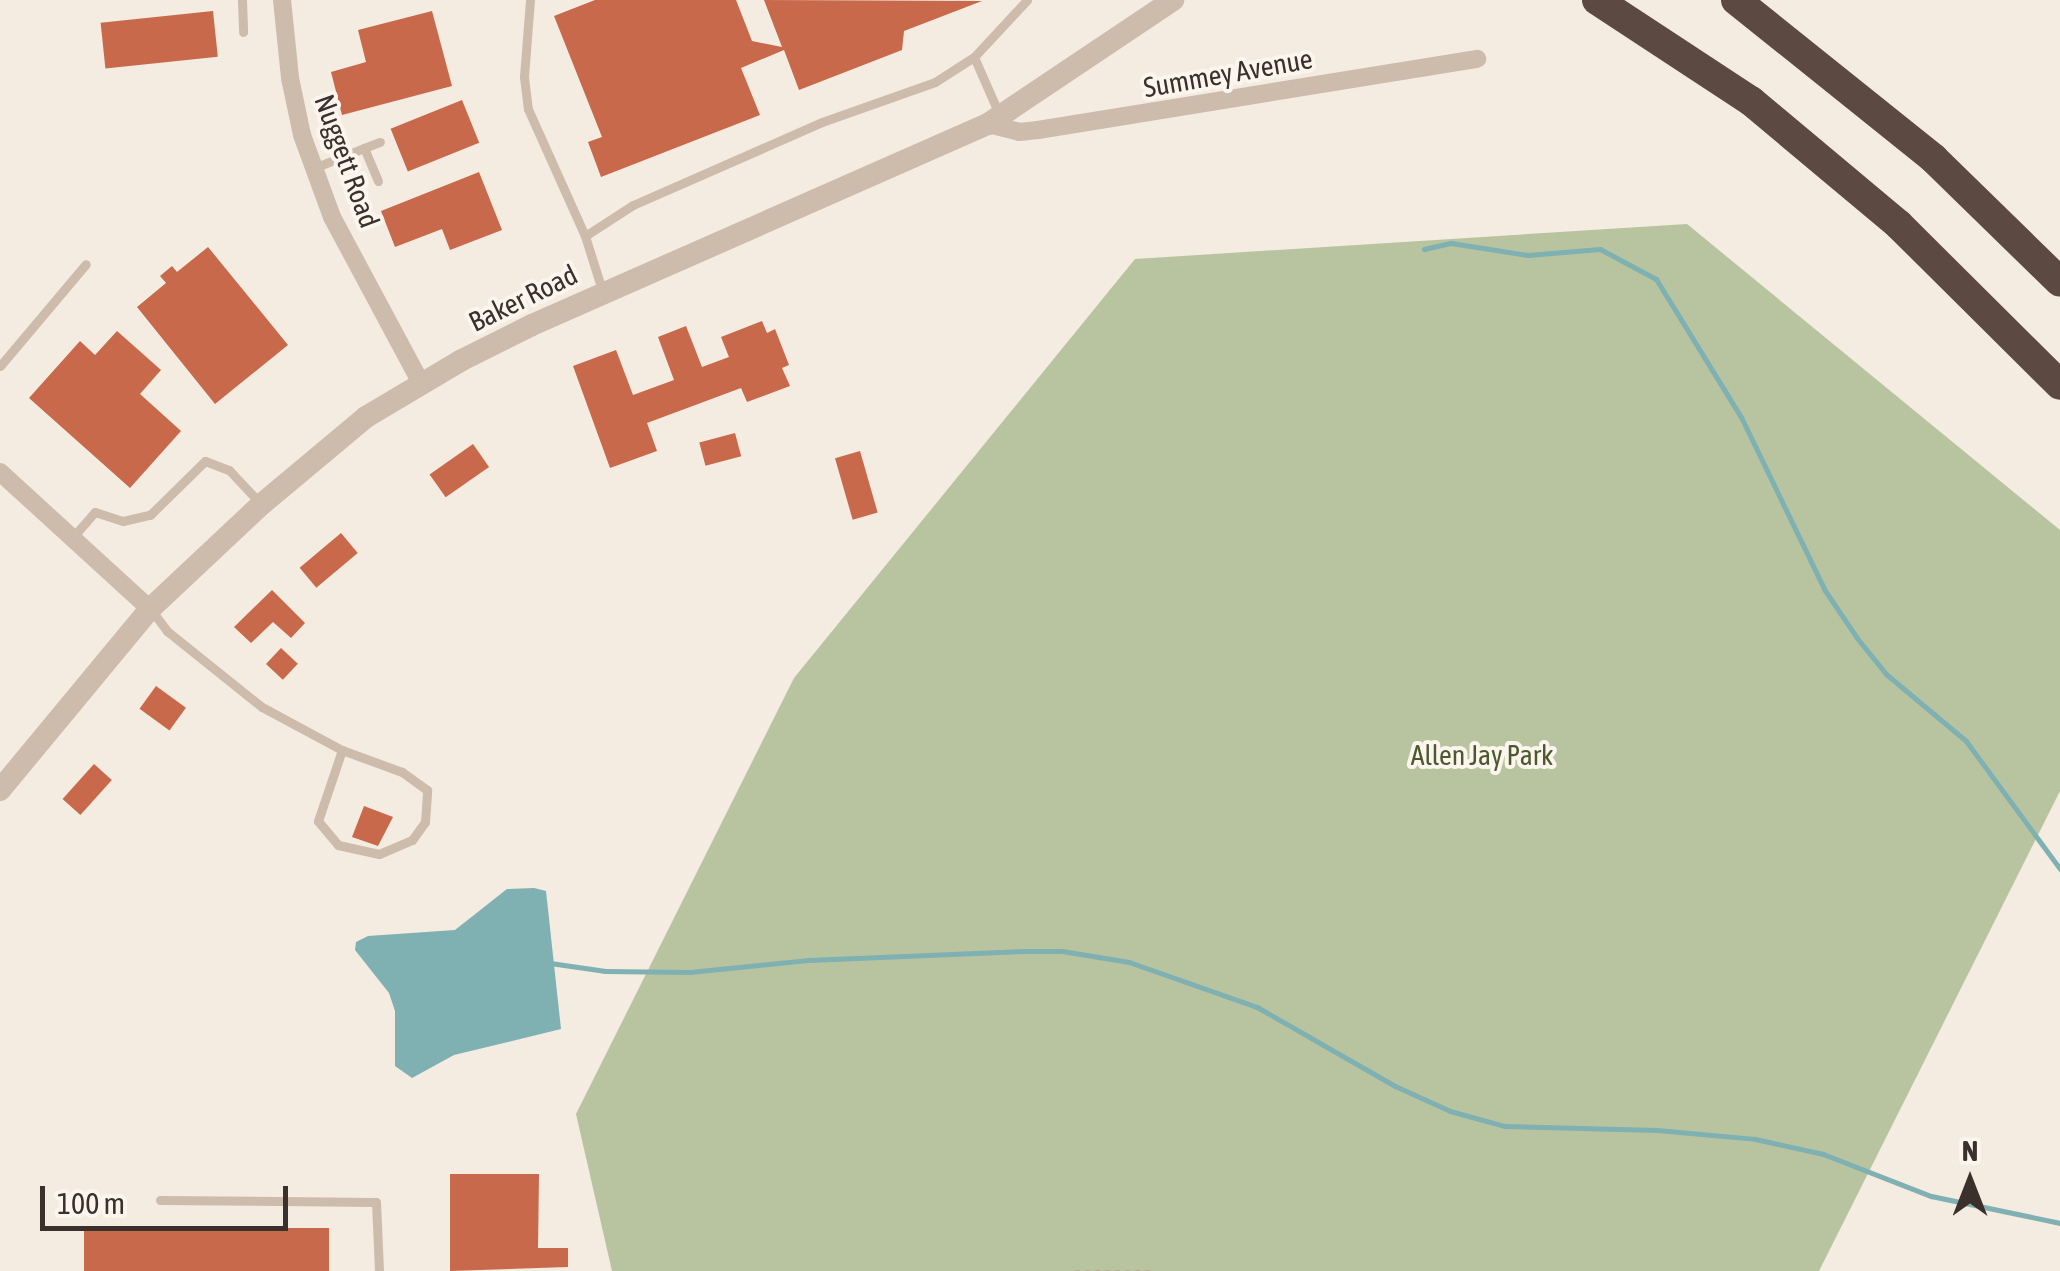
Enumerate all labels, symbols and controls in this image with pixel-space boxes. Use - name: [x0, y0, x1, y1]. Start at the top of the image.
- street label: Summey Avenue: [1141, 42, 1315, 104]
- street label: Nuggett Road: [307, 90, 387, 232]
- street label: Baker Road: [463, 257, 583, 339]
- park label: Allen Jay Park: [1411, 738, 1553, 772]
- north arrow: [1920, 1131, 2020, 1231]
- text: N: [1962, 1135, 1978, 1167]
- scale bar: [45, 1166, 292, 1228]
- text: 100 m: [57, 1186, 125, 1220]

